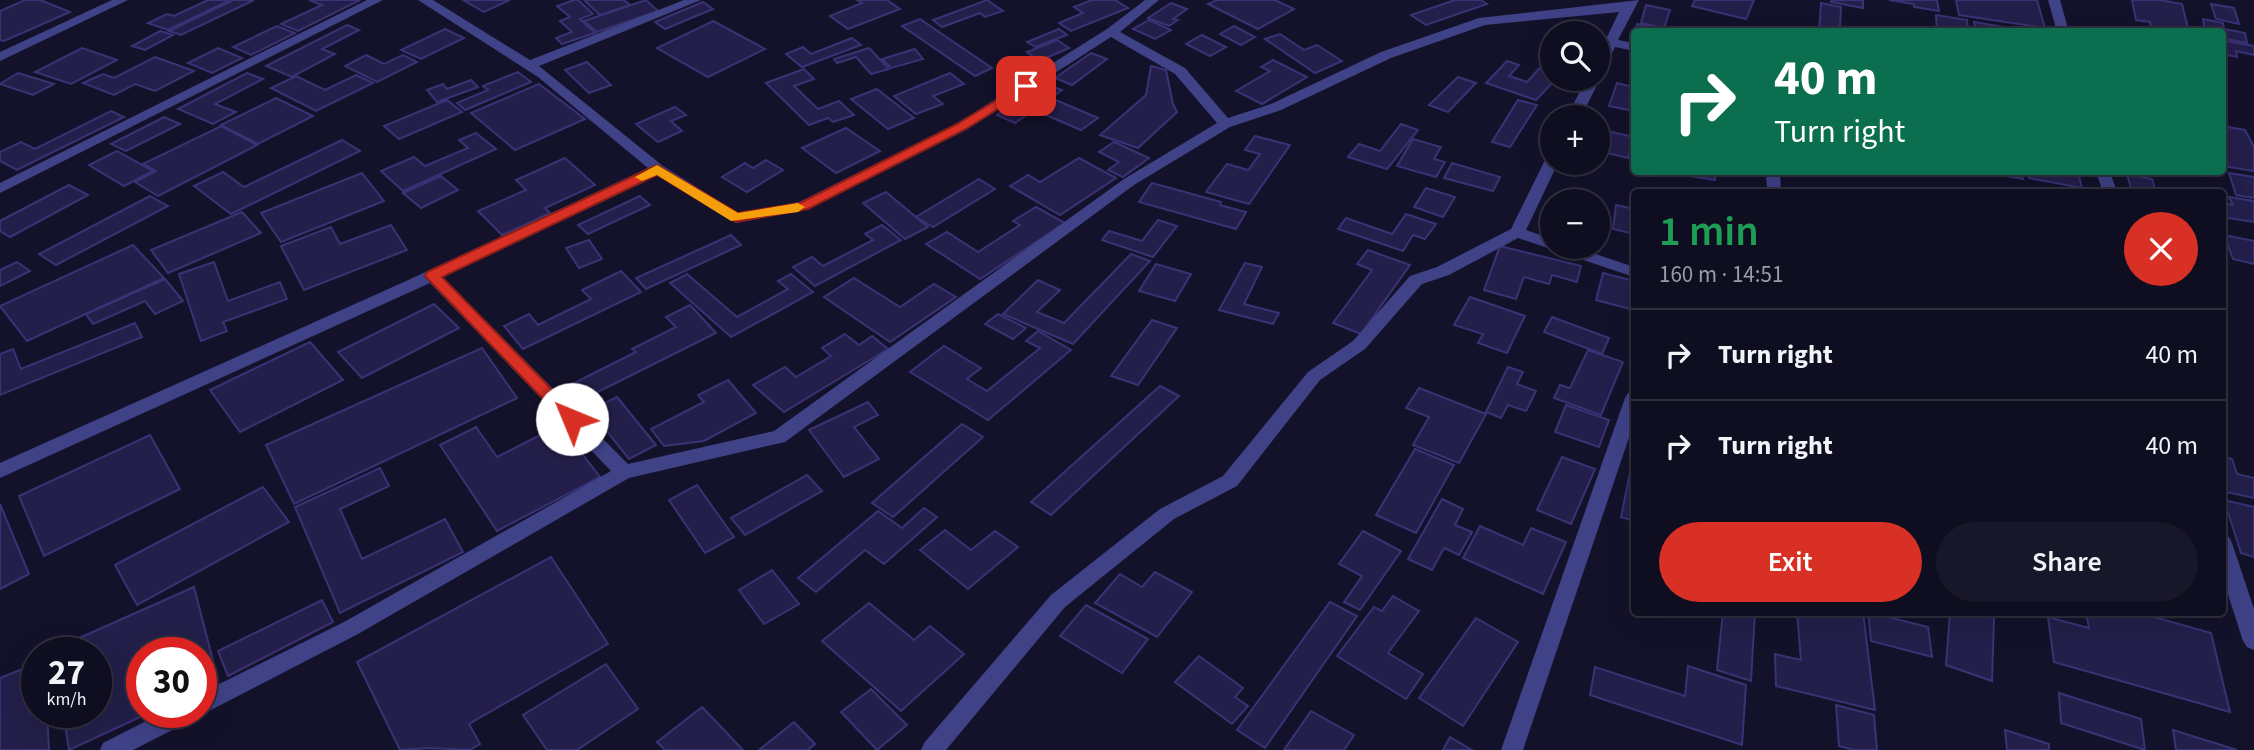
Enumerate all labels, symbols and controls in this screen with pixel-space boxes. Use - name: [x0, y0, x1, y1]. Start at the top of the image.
- map controls: [1540, 21, 1610, 259]
- button: search: [1540, 21, 1610, 91]
- text: 40 m: [1774, 44, 1878, 114]
- pin: [996, 56, 1056, 116]
- icon: right: [1659, 56, 1750, 147]
- icon: arrive: [1007, 67, 1045, 105]
- button: +: [1540, 105, 1610, 175]
- text: Turn right: [1774, 109, 1905, 155]
- button: −: [1540, 189, 1610, 259]
- text: 1 min: [1659, 202, 1759, 262]
- button: close: [2124, 212, 2198, 286]
- text: 160 m · 14:51: [1659, 258, 1783, 291]
- icon: right: [1659, 336, 1697, 374]
- text: Turn right: [1718, 336, 1833, 373]
- text: 40 m: [2145, 336, 2198, 373]
- position arrow: [535, 382, 609, 456]
- icon: right: [1659, 427, 1697, 465]
- text: Turn right: [1718, 427, 1833, 464]
- text: 40 m: [2145, 427, 2198, 464]
- button: Exit: [1659, 522, 1922, 602]
- button: Share: [1936, 522, 2198, 602]
- speed limit sign: 30: [126, 637, 217, 728]
- text: 27: [48, 648, 85, 698]
- text: km/h: [47, 687, 86, 712]

